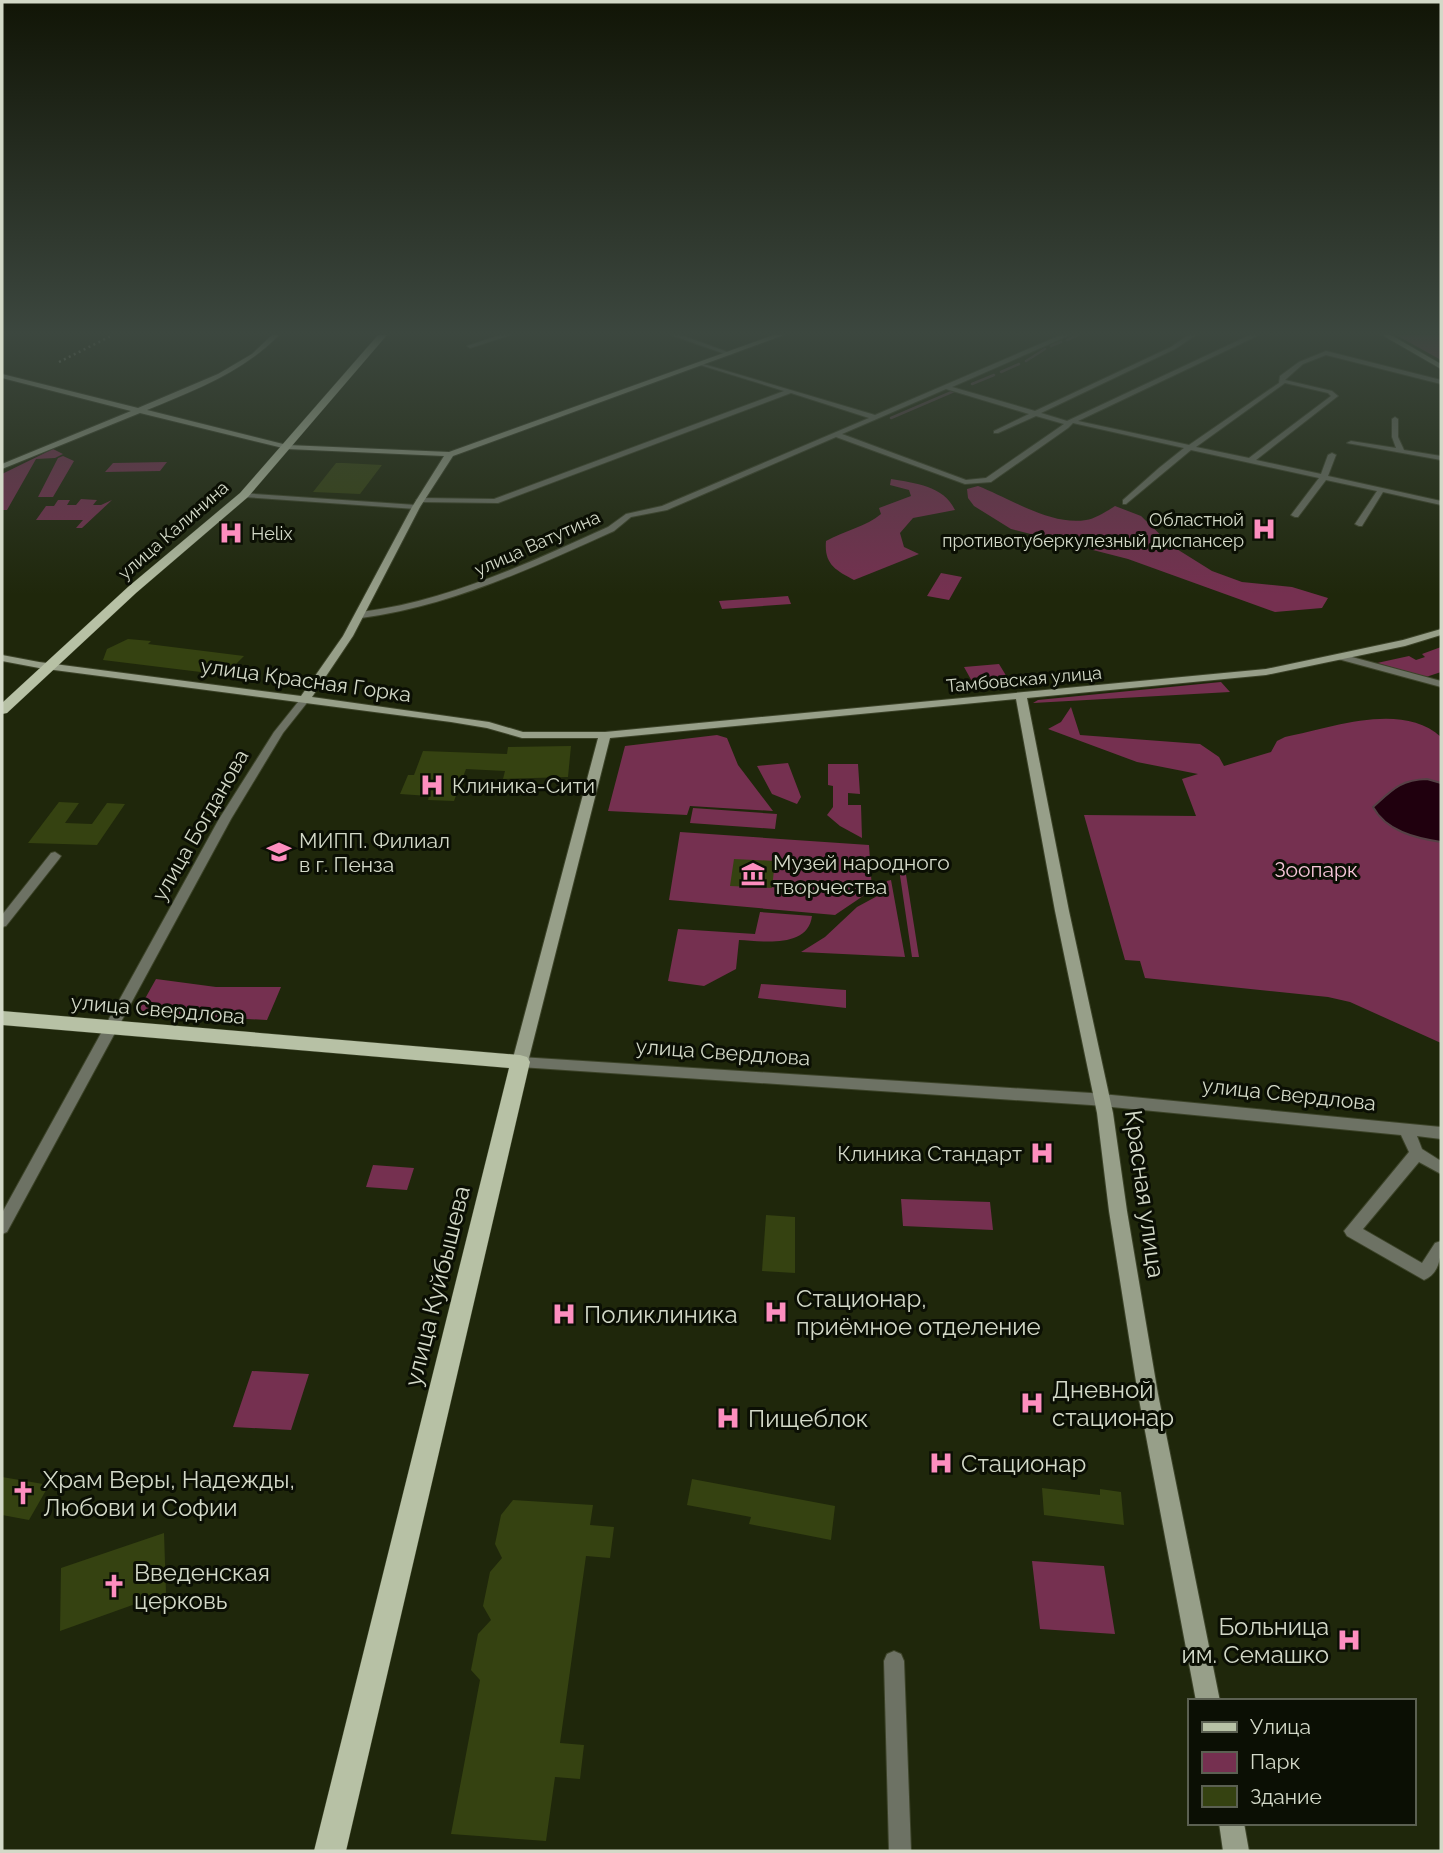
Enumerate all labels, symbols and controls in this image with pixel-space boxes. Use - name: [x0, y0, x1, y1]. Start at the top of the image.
- street label: улица Калинина: [114, 476, 232, 584]
- street label: улица Ватутина: [471, 506, 603, 580]
- place label: Областной противотуберкулезный диспансер: [942, 509, 1244, 551]
- hospital icon: Областной противотуберкулезный диспансер: [1250, 515, 1278, 543]
- hospital icon: Helix: [217, 519, 245, 547]
- place label: Helix: [251, 523, 293, 544]
- street label: улица Красная Горка: [199, 653, 413, 707]
- street label: Тамбовская улица: [945, 662, 1103, 696]
- street label: улица Богданова: [147, 745, 253, 905]
- hospital icon: Клиника-Сити: [418, 771, 446, 799]
- place label: Клиника-Сити: [452, 773, 595, 798]
- place label: МИПП. Филиал в г. Пенза: [299, 828, 450, 877]
- school or university icon: МИПП. Филиал в г. Пенза: [265, 838, 293, 866]
- place label: Музей народного творчества: [773, 850, 950, 899]
- park label: Зоопарк: [1274, 857, 1358, 882]
- museum icon: Музей народного творчества: [739, 860, 767, 888]
- street label: улица Свердлова: [70, 989, 246, 1029]
- street label: улица Свердлова: [635, 1033, 811, 1071]
- street label: улица Свердлова: [1201, 1072, 1377, 1116]
- street label: Красная улица: [1119, 1108, 1171, 1280]
- hospital icon: Клиника Стандарт: [1028, 1139, 1056, 1167]
- place label: Клиника Стандарт: [837, 1141, 1022, 1166]
- street label: улица Куйбышева: [398, 1183, 476, 1389]
- place label: Стационар, приёмное отделение: [796, 1284, 1041, 1341]
- hospital icon: Стационар, приёмное отделение: [762, 1298, 790, 1326]
- hospital icon: Поликлиника: [550, 1300, 578, 1328]
- place label: Поликлиника: [584, 1300, 737, 1329]
- place label: Дневной стационар: [1052, 1375, 1174, 1432]
- hospital icon: Дневной стационар: [1018, 1389, 1046, 1417]
- hospital icon: Пищеблок: [714, 1404, 742, 1432]
- place label: Пищеблок: [748, 1404, 868, 1433]
- hospital icon: Стационар: [927, 1449, 955, 1477]
- place label: Стационар: [961, 1449, 1086, 1478]
- place label: Храм Веры, Надежды, Любови и Софии: [43, 1465, 295, 1522]
- church icon: Храм Веры, Надежды, Любови и Софии: [9, 1479, 37, 1507]
- place label: Введенская церковь: [134, 1558, 270, 1615]
- church icon: Введенская церковь: [100, 1572, 128, 1600]
- place label: Больница им. Семашко: [1182, 1612, 1329, 1669]
- hospital icon: Больница им. Семашко: [1335, 1626, 1363, 1654]
- legend: [1188, 1699, 1415, 1825]
- text: Улица: [1250, 1714, 1311, 1739]
- text: Парк: [1250, 1749, 1300, 1774]
- text: Здание: [1250, 1784, 1322, 1809]

